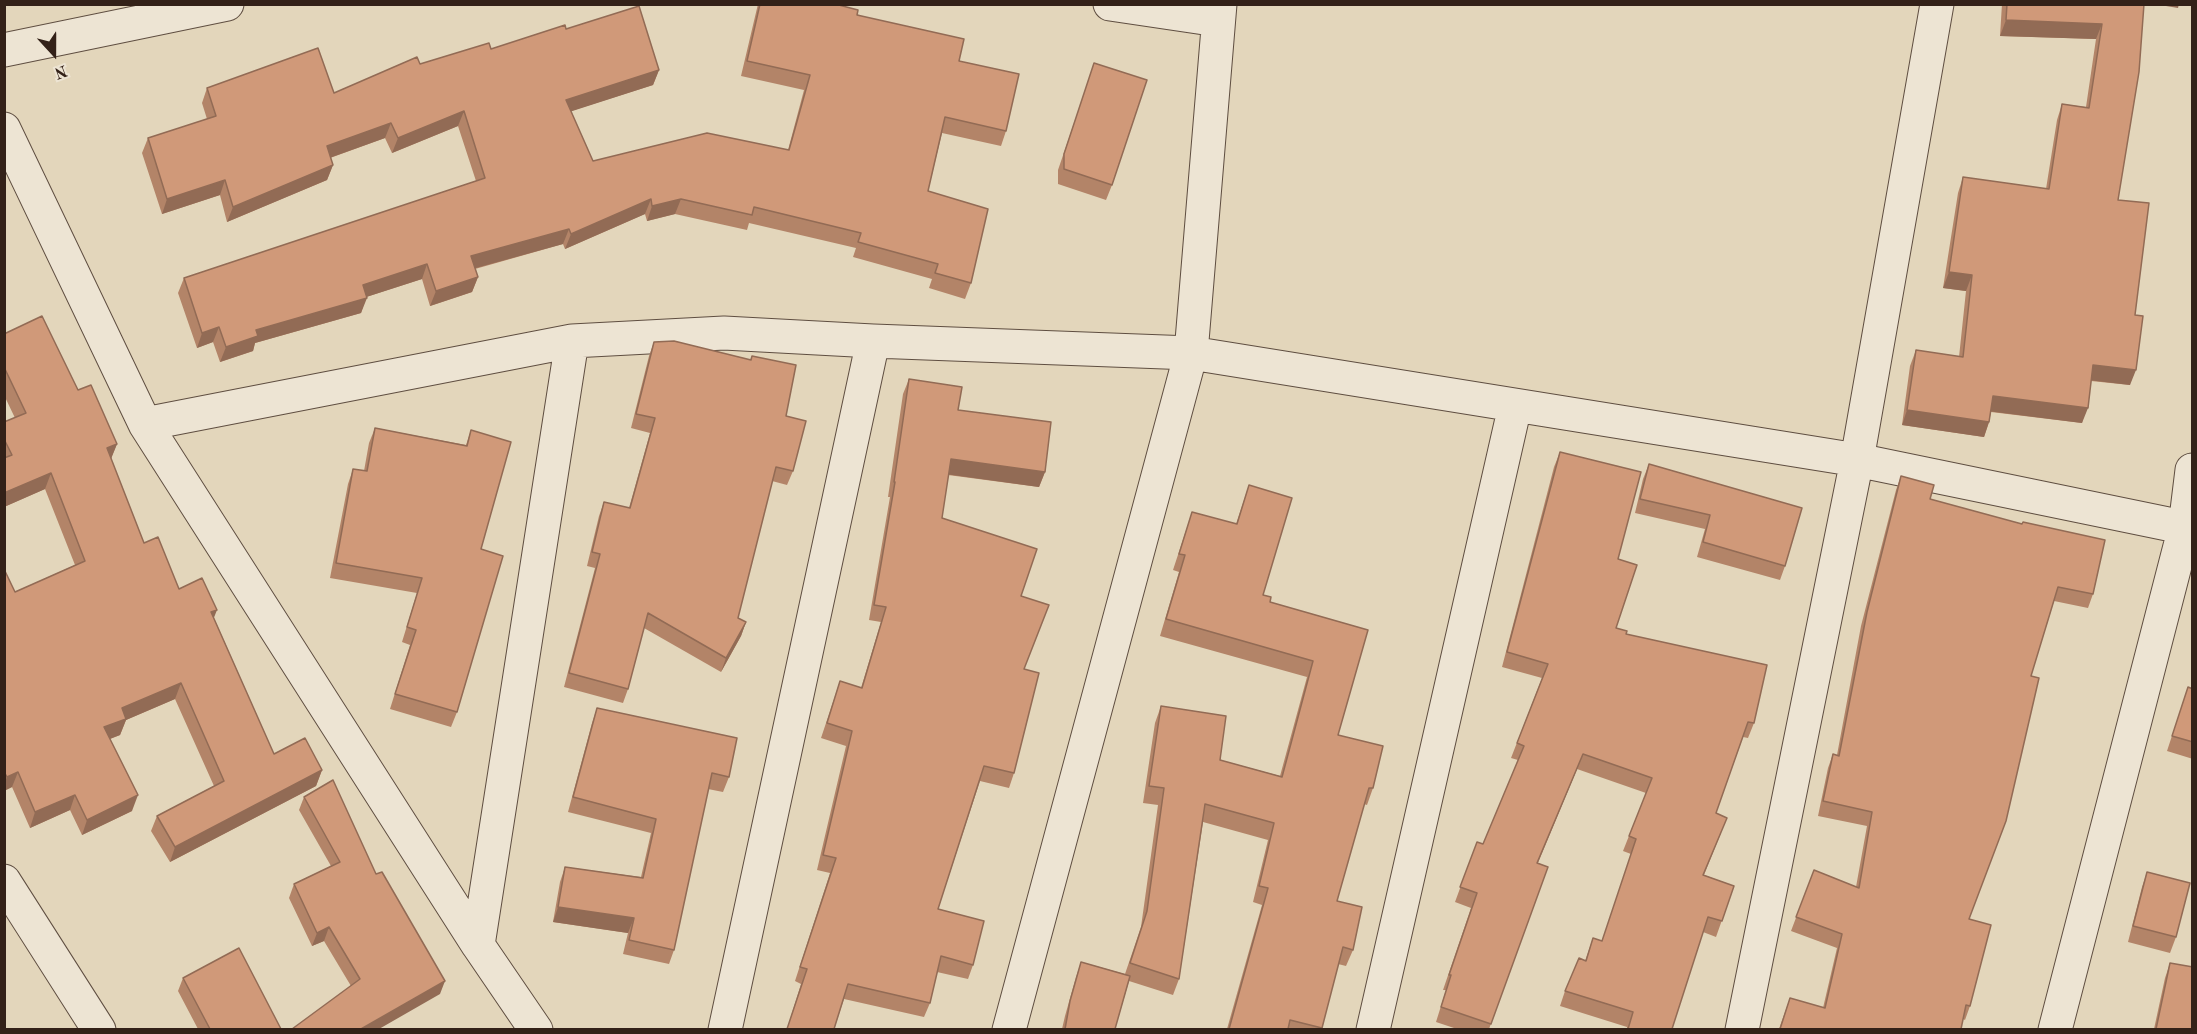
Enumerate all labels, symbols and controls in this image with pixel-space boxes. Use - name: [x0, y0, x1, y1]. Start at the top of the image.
- north arrow: [24, 24, 84, 84]
- text: N: [52, 61, 69, 80]

